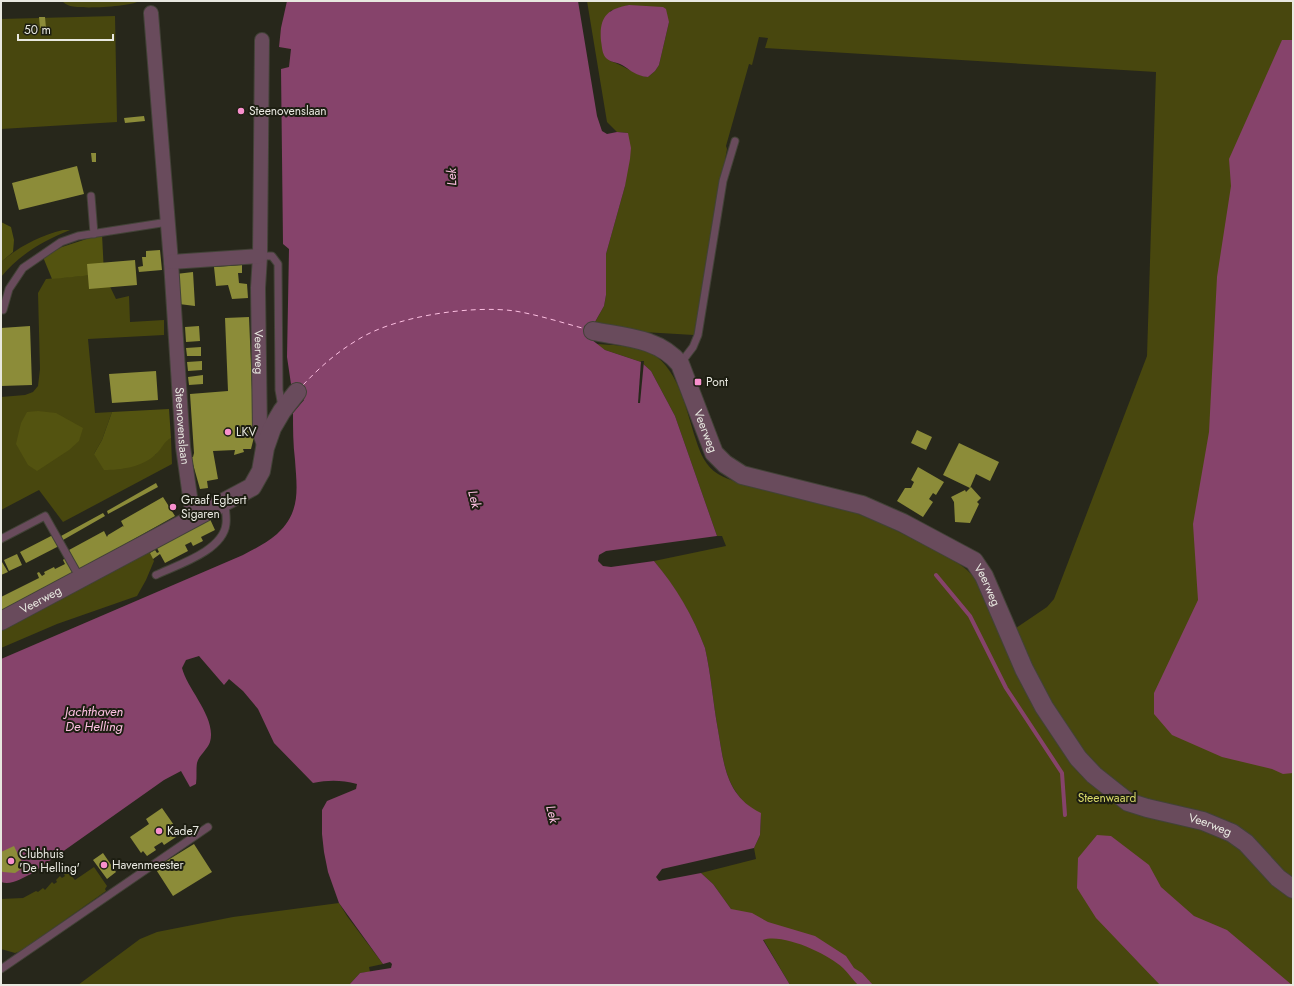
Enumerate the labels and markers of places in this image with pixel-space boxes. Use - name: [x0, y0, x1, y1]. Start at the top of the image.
- place label: Steenovenslaan: [249, 102, 327, 120]
- marker: Steenovenslaan: [236, 106, 246, 116]
- place label: Pont: [706, 373, 728, 391]
- marker: Pont: [693, 377, 703, 387]
- place label: LKV: [236, 423, 257, 441]
- marker: LKV: [223, 427, 233, 437]
- place label: Graaf Egbert Sigaren: [181, 491, 247, 523]
- marker: Graaf Egbert Sigaren: [168, 502, 178, 512]
- place label: Kade7: [167, 822, 200, 840]
- marker: Kade7: [154, 826, 164, 836]
- place label: Clubhuis 'De Helling': [19, 845, 80, 877]
- marker: Clubhuis 'De Helling': [6, 856, 16, 866]
- place label: Havenmeester: [112, 856, 184, 874]
- marker: Havenmeester: [99, 860, 109, 870]

